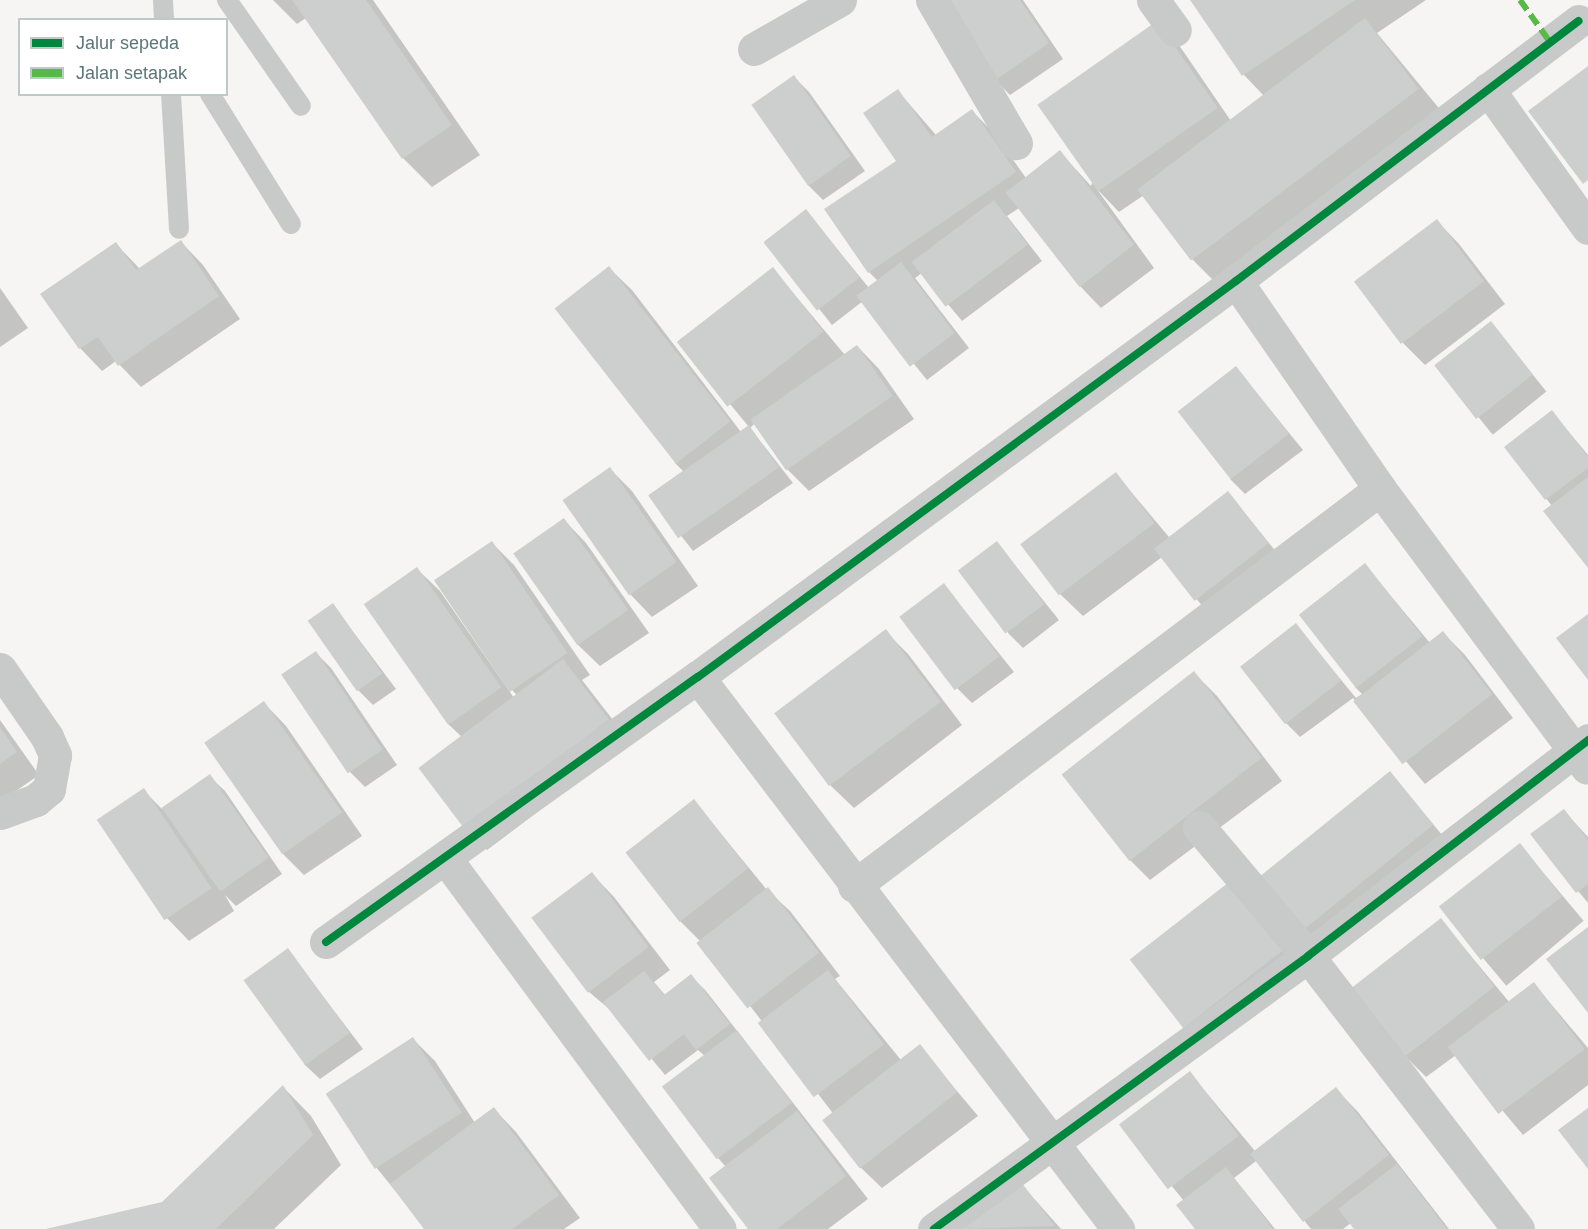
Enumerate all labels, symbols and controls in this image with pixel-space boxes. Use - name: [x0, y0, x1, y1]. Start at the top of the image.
- legend: [18, 18, 228, 96]
- text: Jalur sepeda: [76, 33, 179, 53]
- text: Jalan setapak: [76, 63, 187, 83]

